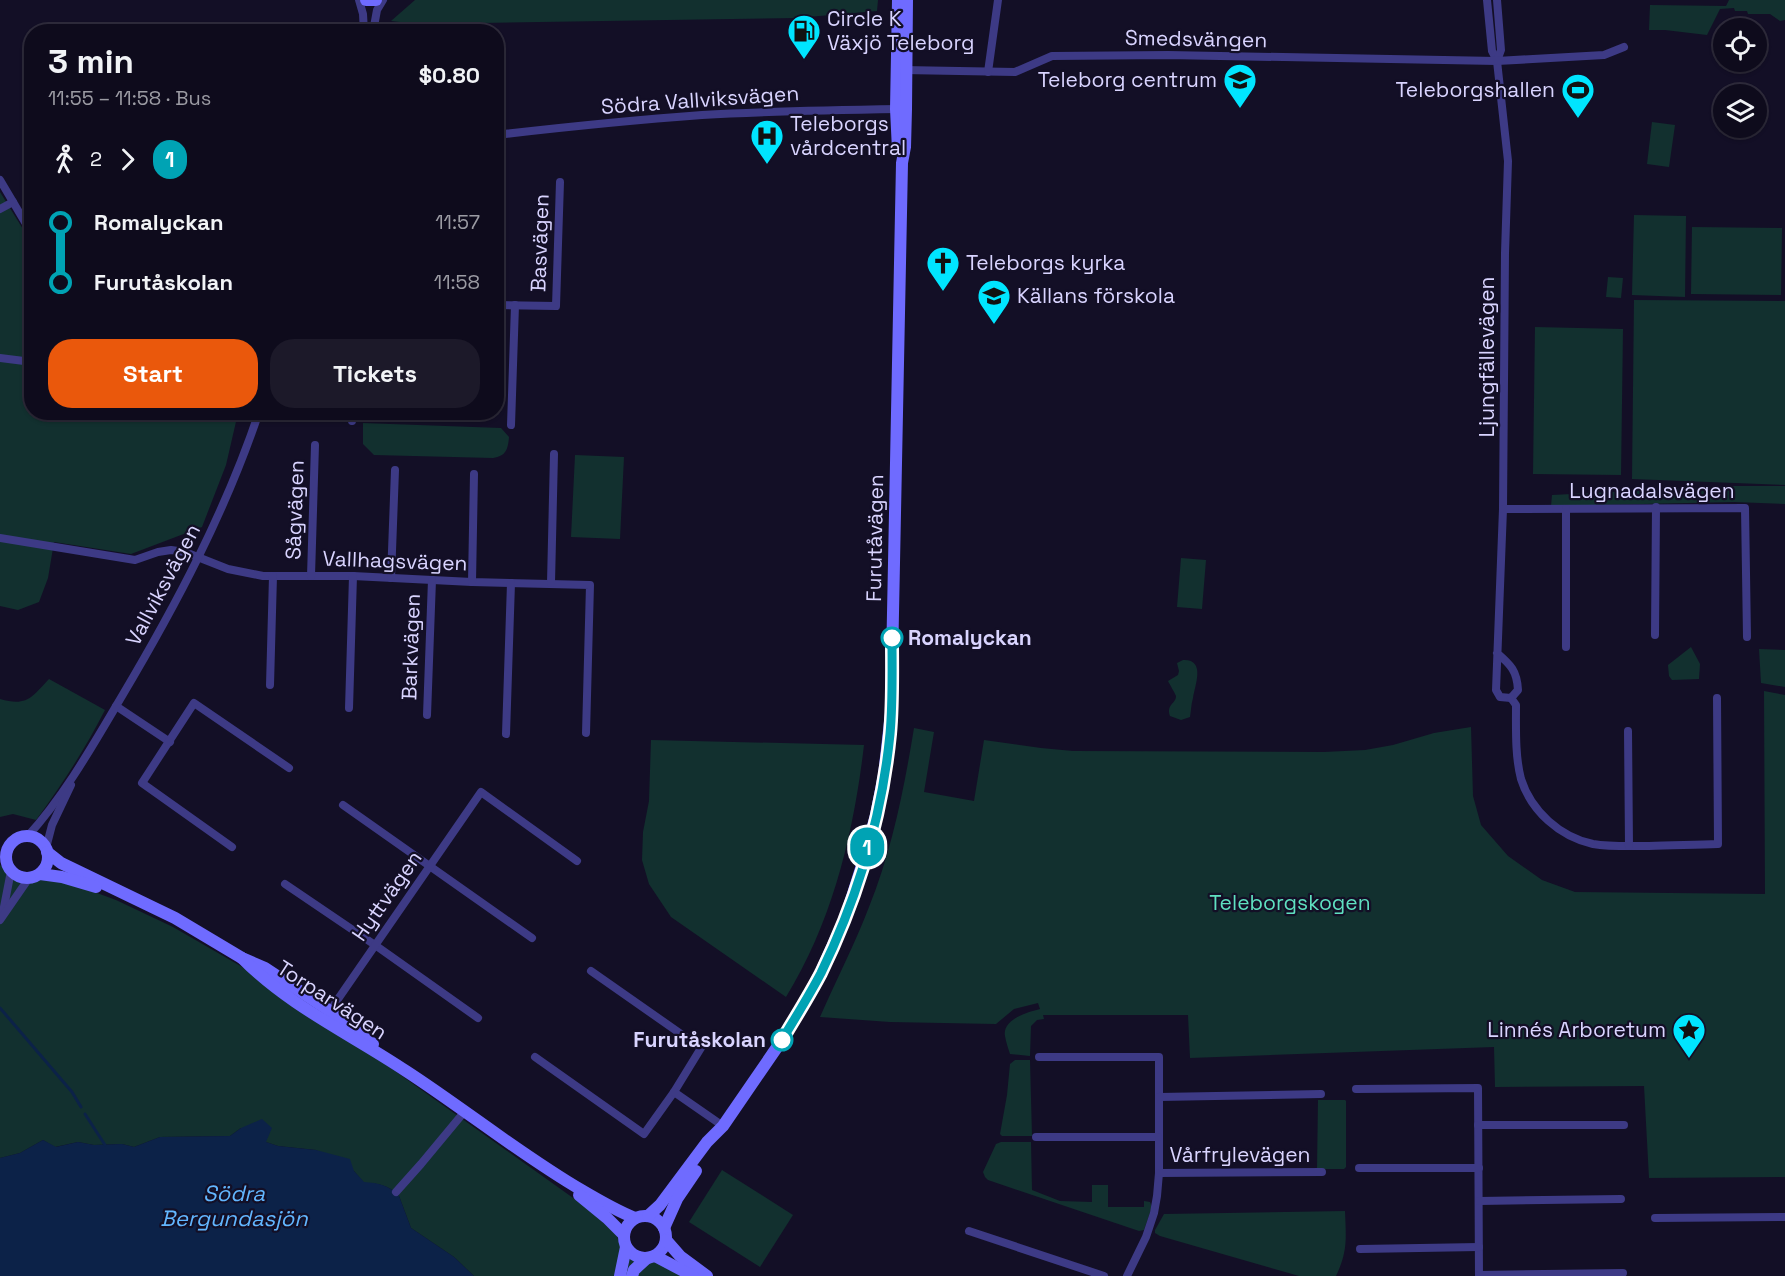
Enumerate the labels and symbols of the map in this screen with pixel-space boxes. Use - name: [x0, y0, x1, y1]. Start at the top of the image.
- place label: Circle K Växjö Teleborg: [827, 5, 975, 56]
- fuel station icon: Circle K Växjö Teleborg: [786, 13, 822, 60]
- street label: Smedsvängen: [1125, 24, 1267, 53]
- school or university icon: Teleborg centrum: [1222, 62, 1258, 109]
- place label: Teleborg centrum: [1038, 66, 1217, 93]
- sports icon: Teleborgshallen: [1560, 72, 1596, 119]
- place label: Teleborgshallen: [1396, 76, 1555, 103]
- street label: Södra Vallviksvägen: [600, 79, 800, 120]
- place label: Teleborgs vårdcentral: [790, 110, 906, 161]
- hospital icon: Teleborgs vårdcentral: [749, 118, 785, 165]
- street label: Basvägen: [524, 193, 555, 292]
- church icon: Teleborgs kyrka: [925, 245, 961, 292]
- place label: Teleborgs kyrka: [966, 249, 1125, 276]
- street label: Ljungfällevägen: [1473, 277, 1500, 437]
- school or university icon: Källans förskola: [976, 278, 1012, 325]
- place label: Källans förskola: [1017, 282, 1175, 309]
- street label: Sågvägen: [279, 460, 310, 560]
- street label: Furutåvägen: [860, 474, 889, 602]
- street label: Lugnadalsvägen: [1569, 477, 1735, 504]
- street label: Vallviksvägen: [119, 519, 206, 650]
- street label: Vallhagsvägen: [322, 544, 468, 577]
- street label: Barkvägen: [395, 593, 426, 701]
- place label: Romalyckan: [908, 624, 1032, 651]
- marker: Romalyckan: [881, 627, 903, 649]
- line badge: 1: [848, 828, 886, 866]
- street label: Hyttvägen: [346, 845, 428, 946]
- park label: Teleborgskogen: [1209, 889, 1371, 916]
- street label: Torparvägen: [272, 954, 393, 1045]
- place icon: Linnés Arboretum: [1671, 1012, 1707, 1059]
- place label: Linnés Arboretum: [1487, 1016, 1666, 1043]
- place label: Furutåskolan: [633, 1026, 766, 1053]
- marker: Furutåskolan: [771, 1029, 793, 1051]
- street label: Vårfrylevägen: [1169, 1141, 1311, 1168]
- water label: Södra Bergundasjön: [160, 1179, 308, 1232]

